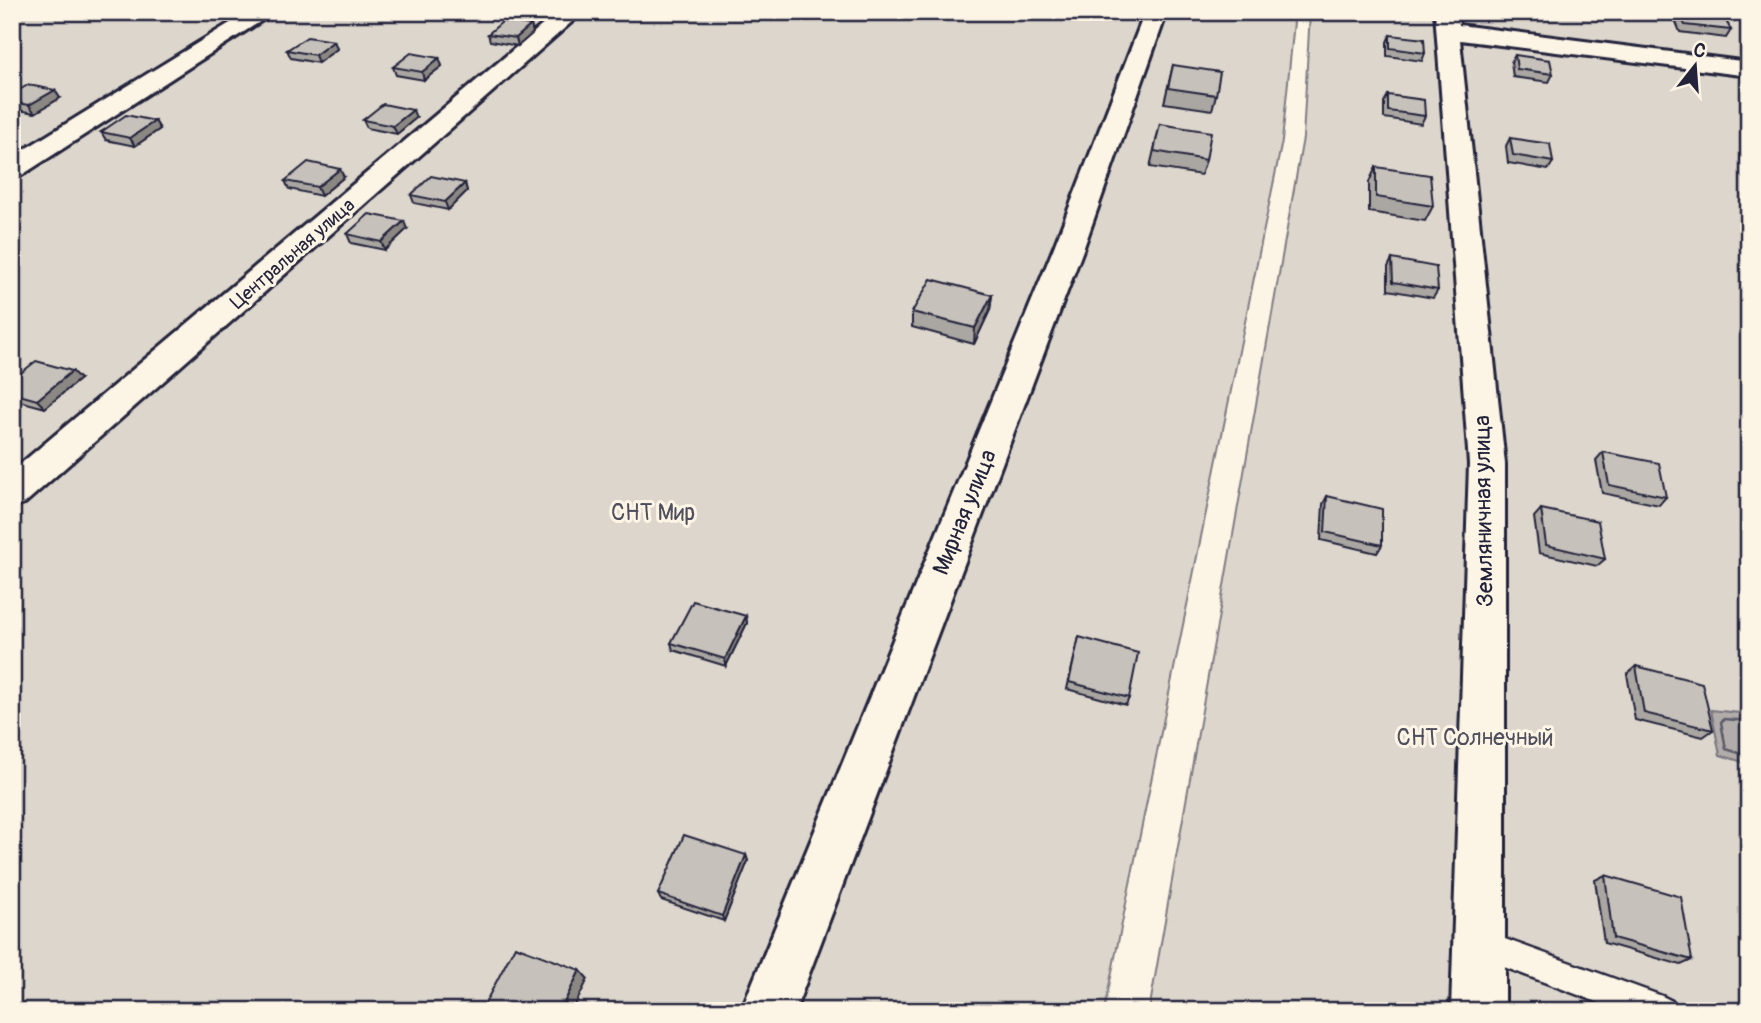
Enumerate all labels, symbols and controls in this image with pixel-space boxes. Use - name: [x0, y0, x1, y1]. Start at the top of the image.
- north arrow: [1660, 32, 1730, 102]
- text: С: [1691, 38, 1709, 64]
- street label: Центральная улица: [226, 193, 360, 314]
- street label: Земляничная улица: [1467, 415, 1500, 607]
- street label: Мирная улица: [926, 445, 1003, 579]
- park label: СНТ Мир: [611, 498, 695, 527]
- park label: СНТ Солнечный: [1397, 723, 1553, 752]

